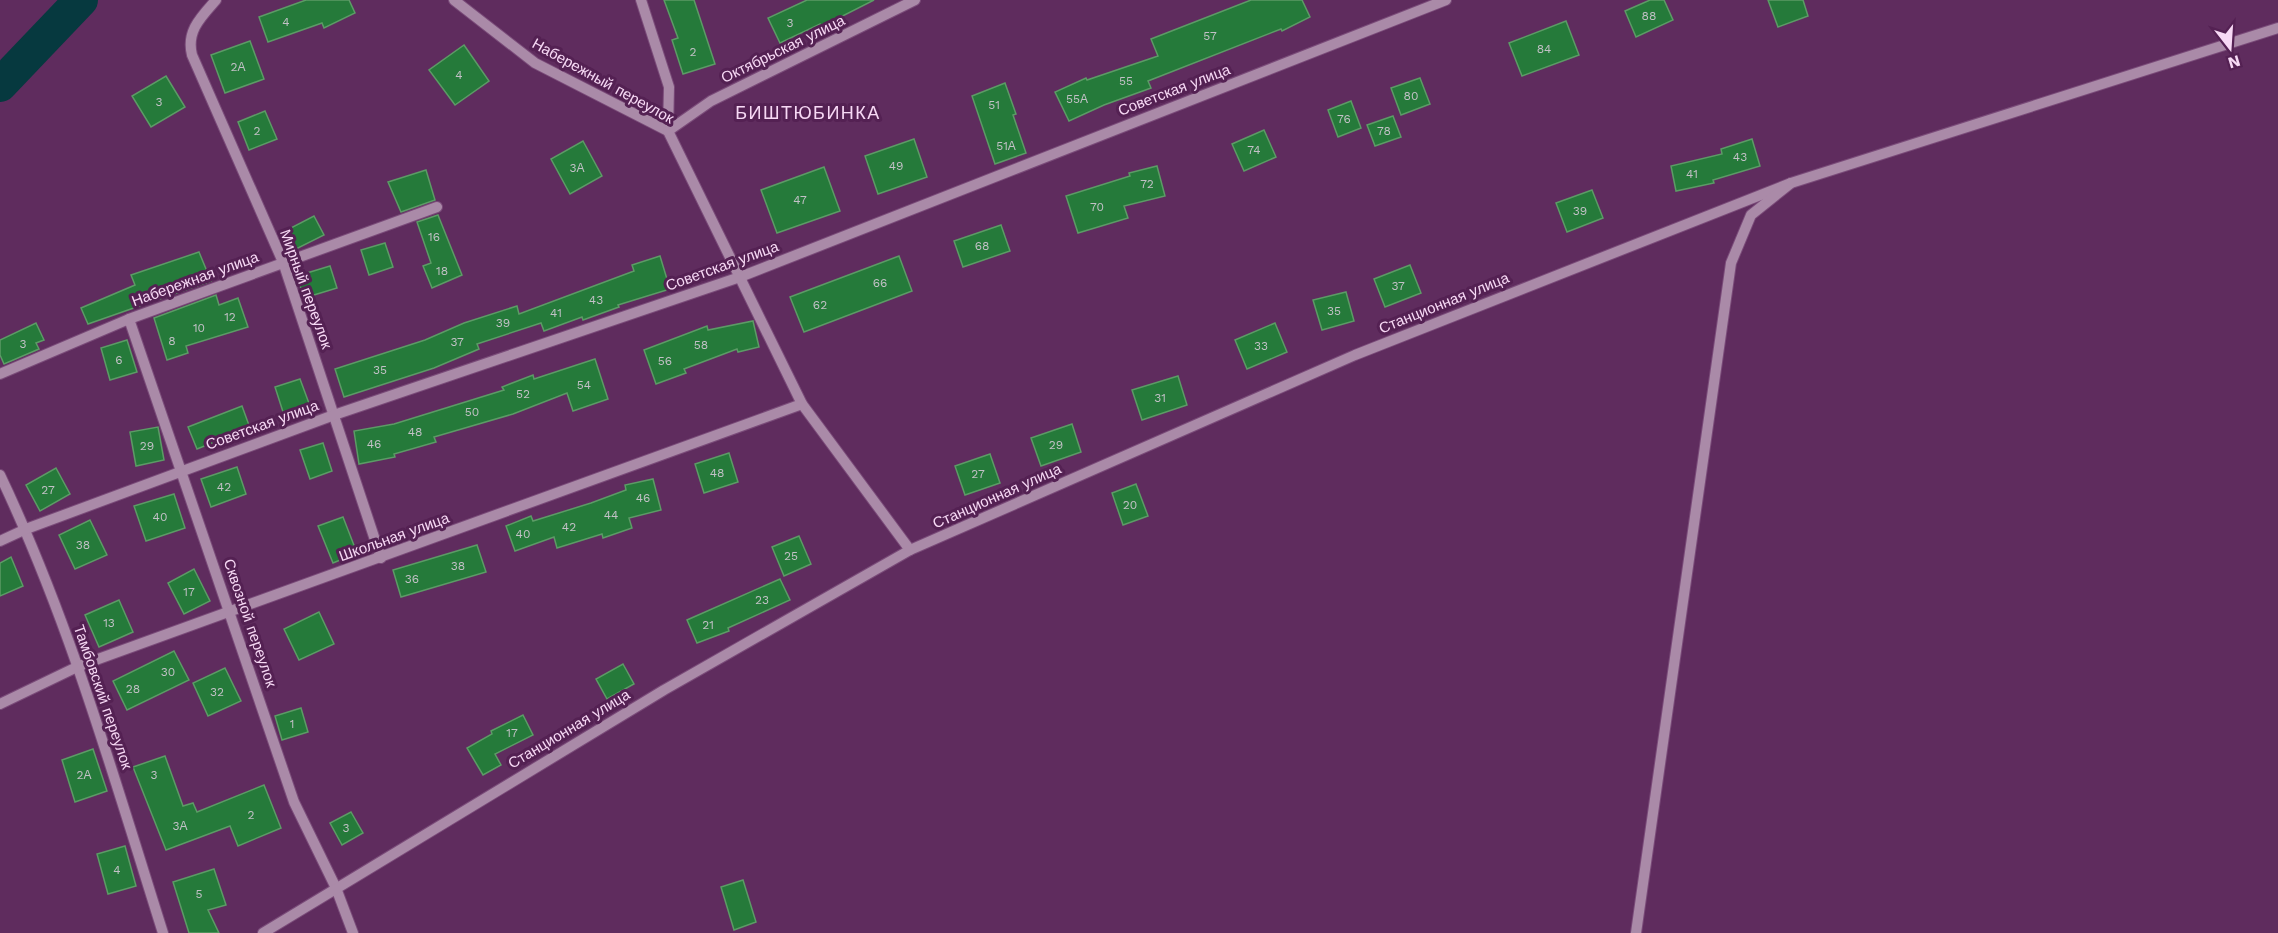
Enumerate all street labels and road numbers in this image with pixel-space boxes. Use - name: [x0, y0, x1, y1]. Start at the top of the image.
- street label: Октябрьская улица: [718, 11, 848, 87]
- street label: Набережный переулок: [529, 35, 677, 128]
- street label: Советская улица: [1115, 60, 1233, 120]
- street label: Мирный переулок: [276, 227, 336, 352]
- street label: Советская улица: [663, 237, 781, 295]
- street label: Набережная улица: [129, 247, 261, 310]
- street label: Станционная улица: [1376, 268, 1512, 337]
- street label: Советская улица: [203, 396, 321, 454]
- street label: Станционная улица: [930, 459, 1065, 532]
- street label: Школьная улица: [336, 508, 452, 565]
- street label: Сквозной переулок: [220, 557, 281, 690]
- street label: Тамбовский переулок: [70, 622, 136, 772]
- street label: Станционная улица: [505, 685, 634, 772]

